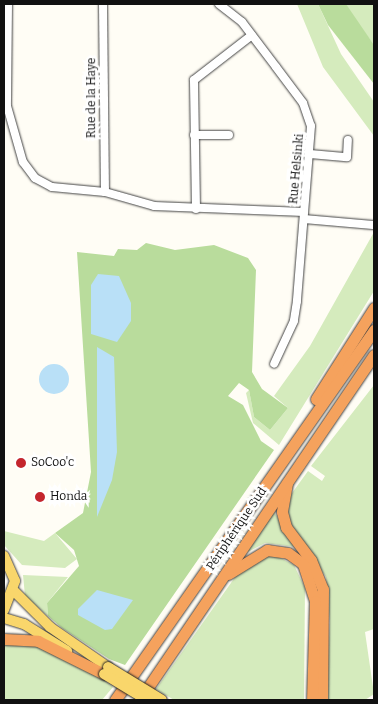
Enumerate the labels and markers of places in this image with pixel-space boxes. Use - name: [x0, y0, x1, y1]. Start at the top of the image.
- place label: SoCoo'c: [31, 456, 74, 470]
- marker: SoCoo'c: [15, 457, 27, 469]
- place label: Honda: [50, 490, 87, 504]
- marker: Honda: [34, 491, 46, 503]

